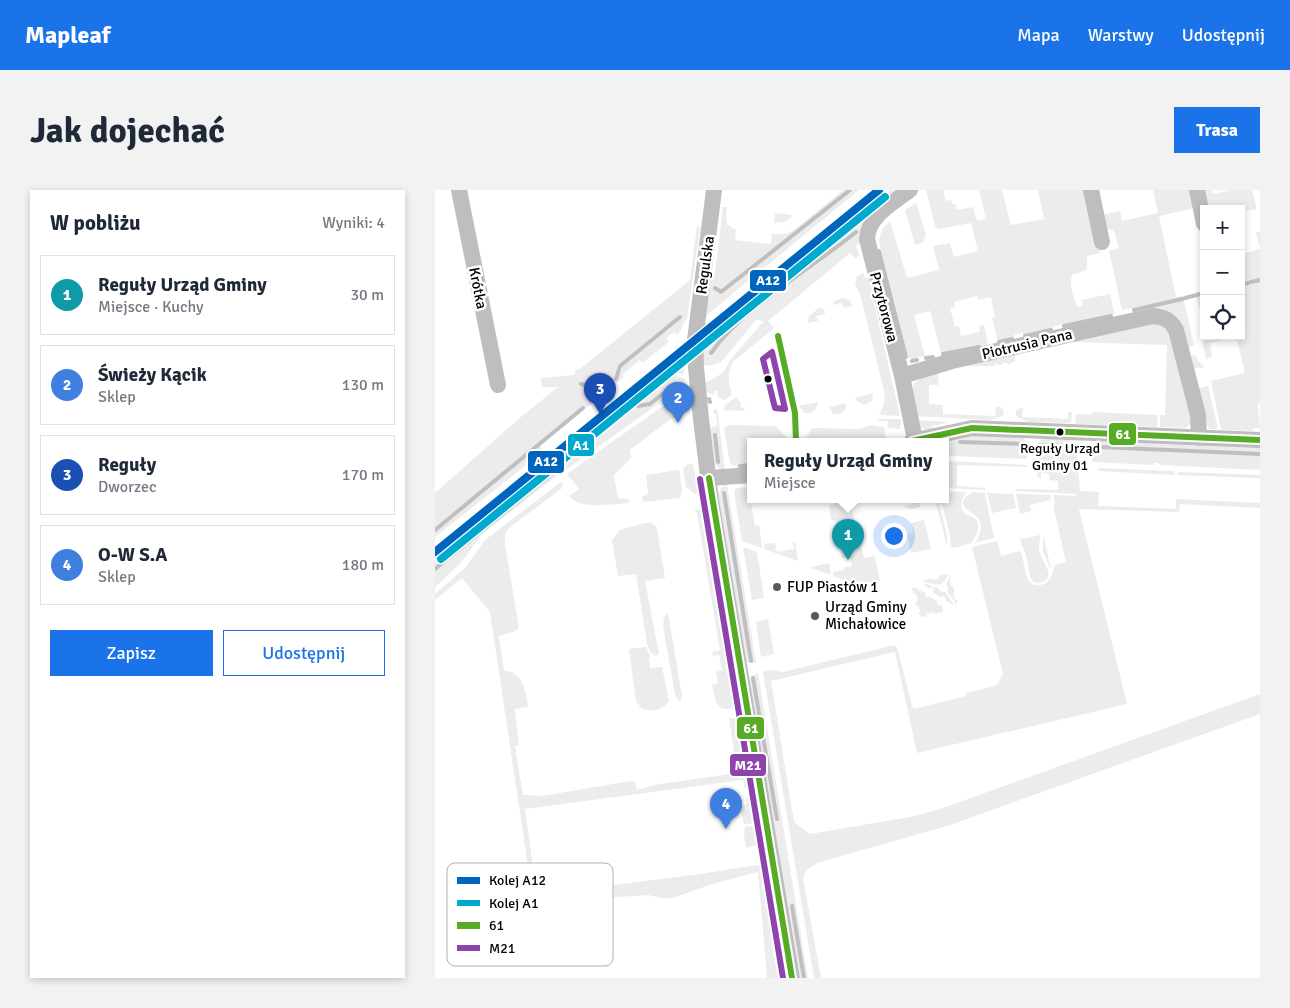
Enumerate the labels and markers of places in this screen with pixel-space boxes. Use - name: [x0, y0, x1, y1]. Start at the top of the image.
- pin: 3: [584, 373, 616, 414]
- unlabelled marker: [763, 374, 773, 384]
- pin: 2: [662, 382, 694, 423]
- marker: Reguły Urząd Gminy 01: [1055, 427, 1065, 437]
- place label: Reguły Urząd Gminy 01: [1020, 440, 1100, 474]
- pin: 1: [832, 519, 864, 560]
- place label: FUP Piastów 1: [787, 578, 878, 596]
- marker: FUP Piastów 1: [771, 581, 783, 593]
- place label: Urząd Gminy Michałowice: [825, 598, 907, 633]
- marker: Urząd Gminy Michałowice: [809, 610, 821, 622]
- pin: 4: [710, 788, 742, 829]

